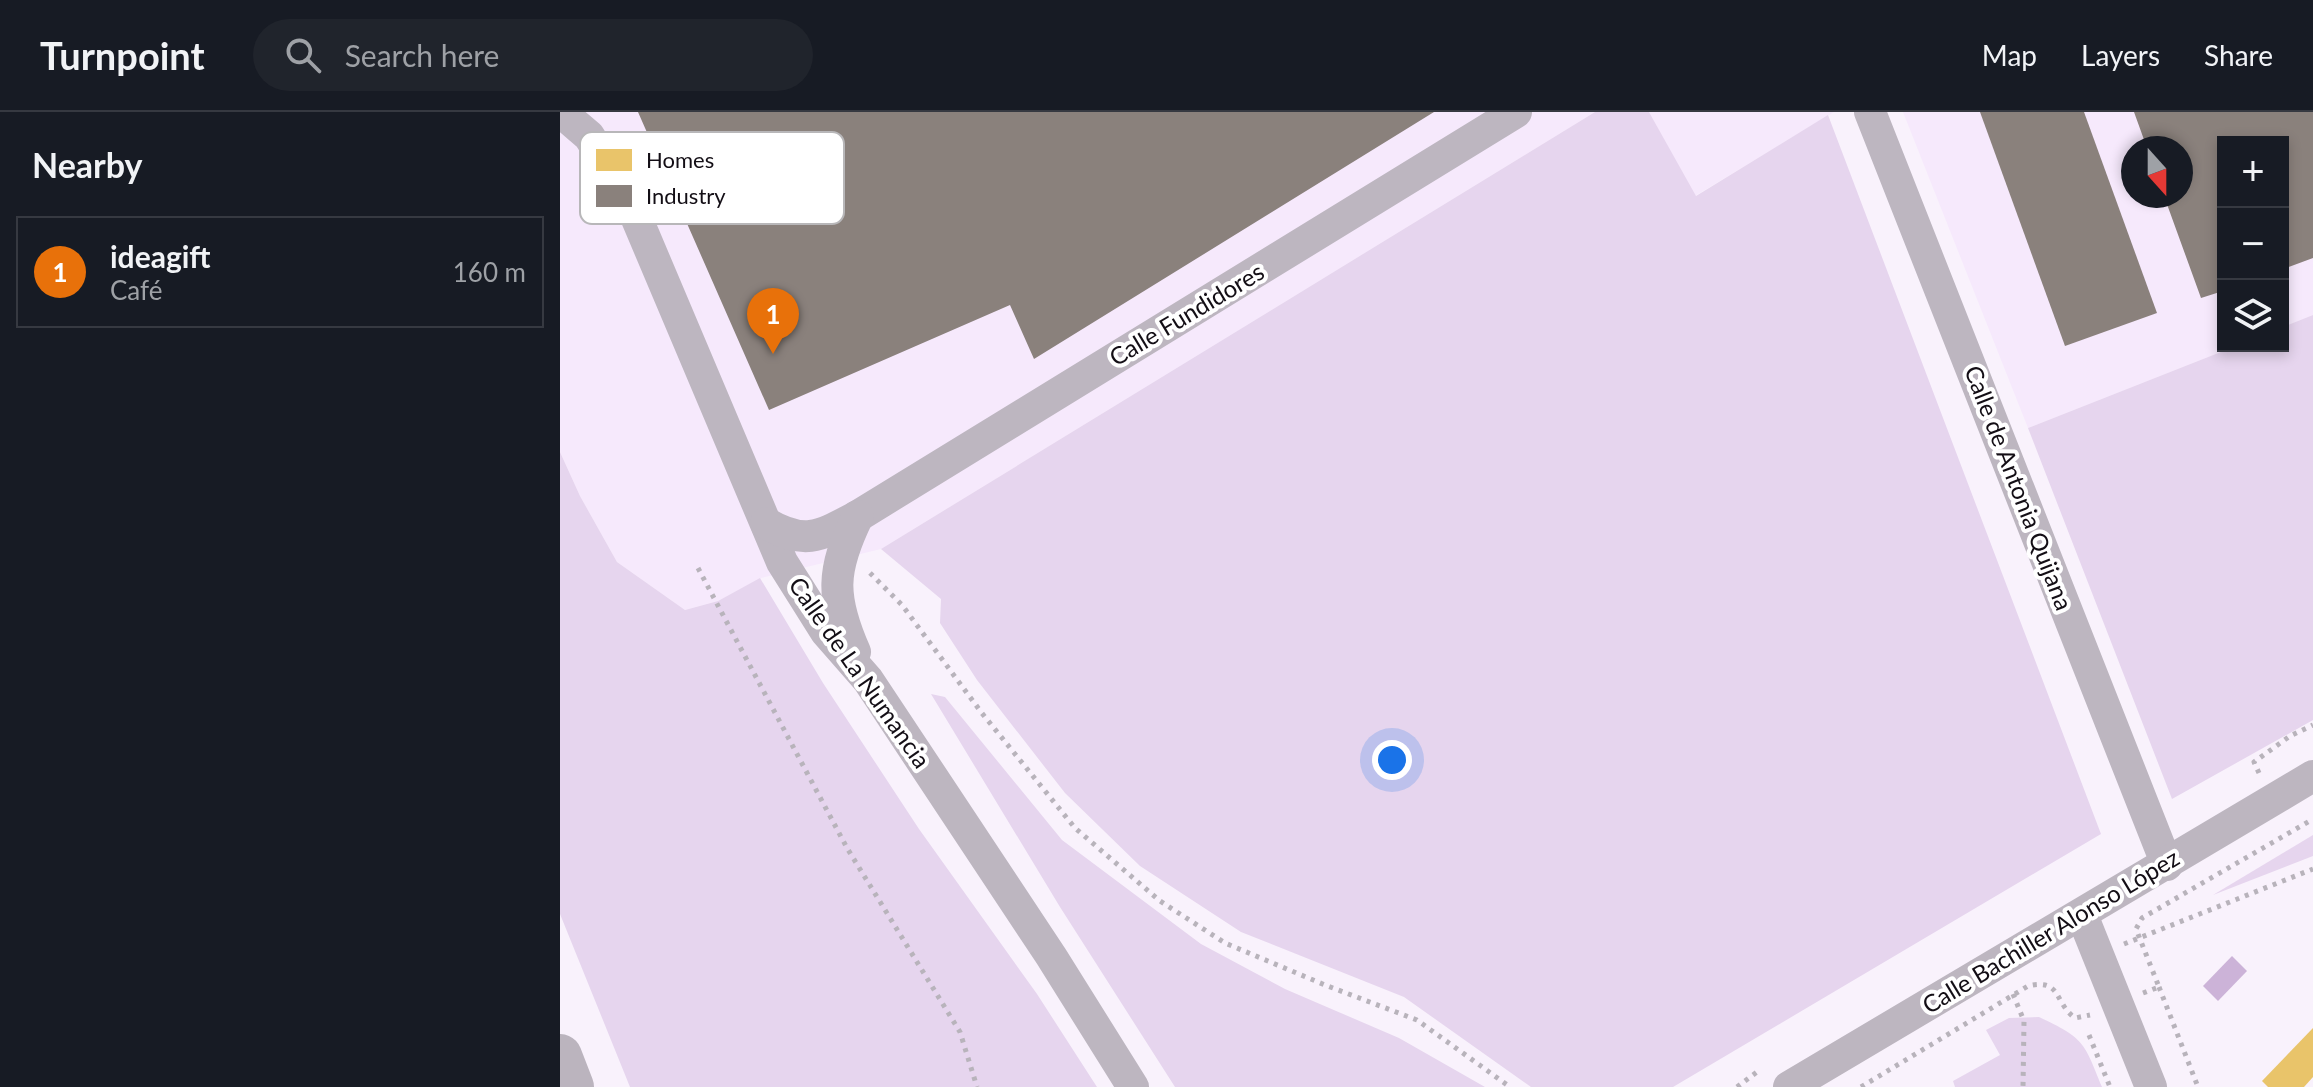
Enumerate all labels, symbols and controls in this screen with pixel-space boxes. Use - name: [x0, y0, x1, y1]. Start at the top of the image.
- search box: [253, 19, 813, 91]
- text: Turnpoint: [40, 32, 205, 78]
- icon: search: [281, 33, 325, 77]
- text: Search here: [345, 37, 499, 73]
- text: Map: [1982, 38, 2037, 72]
- text: Layers: [2081, 38, 2160, 72]
- text: Share: [2204, 38, 2273, 72]
- legend: [580, 132, 844, 224]
- north arrow: [2121, 136, 2193, 208]
- map controls: [2217, 136, 2289, 352]
- button: +: [2217, 136, 2289, 208]
- text: Nearby: [32, 144, 143, 185]
- text: Homes: [646, 146, 714, 173]
- text: Industry: [646, 182, 726, 209]
- button: −: [2217, 208, 2289, 280]
- text: ideagift: [110, 238, 211, 274]
- text: 1: [52, 256, 68, 288]
- text: 160 m: [453, 256, 526, 288]
- street label: Calle Fundidores: [1104, 256, 1269, 371]
- text: Café: [110, 274, 163, 306]
- button: layers: [2217, 280, 2289, 352]
- pin: 1: [747, 288, 799, 354]
- street label: Calle de Antonia Quijana: [1959, 361, 2079, 614]
- street label: Calle de La Numancia: [783, 571, 937, 773]
- your location: [1372, 740, 1412, 780]
- street label: Calle Bachiller Alonso López: [1917, 842, 2184, 1019]

